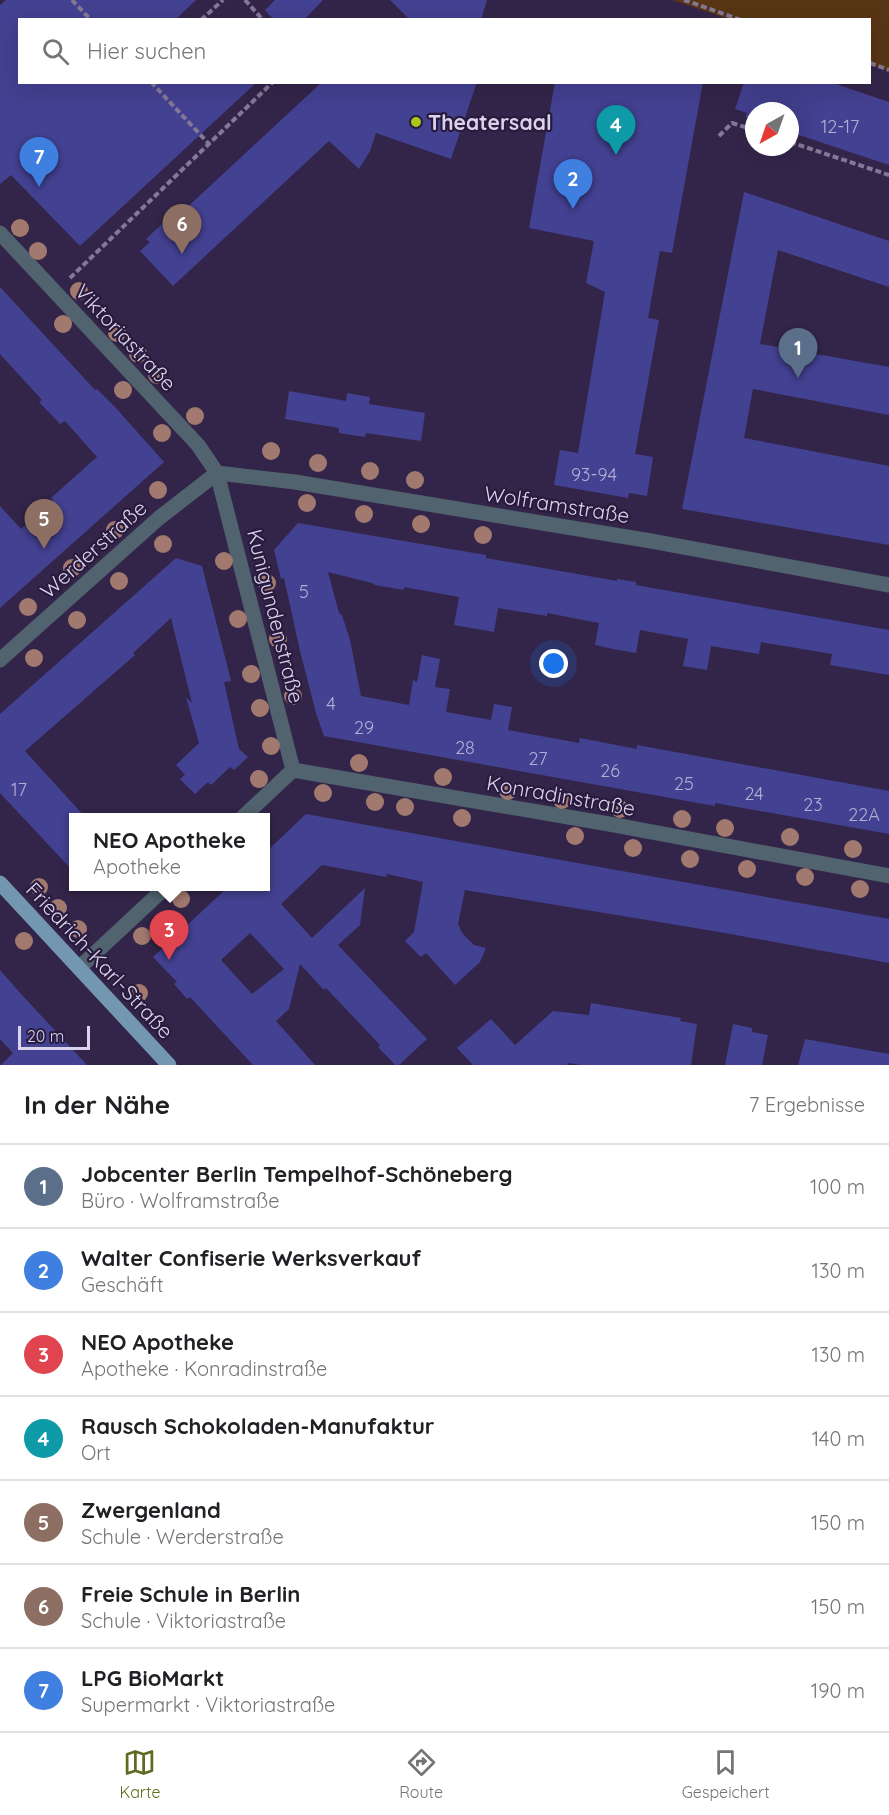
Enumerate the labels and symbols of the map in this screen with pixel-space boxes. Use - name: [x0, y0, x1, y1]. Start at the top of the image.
- north arrow: [745, 102, 799, 156]
- pin: 4: [596, 106, 636, 155]
- place label: Theatersaal: [428, 109, 552, 135]
- marker: Theatersaal: [409, 115, 423, 129]
- house number: 12-17: [821, 115, 859, 138]
- pin: 7: [20, 138, 58, 187]
- pin: 2: [554, 160, 592, 209]
- pin: 6: [162, 204, 201, 254]
- street label: Viktoriastraße: [70, 278, 182, 396]
- pin: 1: [778, 328, 818, 378]
- house number: 93-94: [571, 463, 617, 486]
- street label: Wolframstraße: [482, 480, 632, 528]
- street label: Werderstraße: [34, 494, 152, 604]
- pin: 5: [24, 500, 63, 549]
- street label: Kunigundenstraße: [242, 526, 310, 706]
- house number: 5: [299, 580, 309, 603]
- your location: [539, 649, 568, 678]
- house number: 4: [326, 692, 336, 715]
- house number: 29: [354, 716, 374, 739]
- house number: 28: [455, 736, 475, 759]
- house number: 27: [529, 747, 547, 770]
- house number: 26: [600, 759, 620, 782]
- street label: Konradinstraße: [485, 769, 637, 821]
- house number: 25: [674, 772, 694, 795]
- house number: 17: [11, 778, 27, 801]
- house number: 24: [744, 782, 764, 805]
- house number: 23: [803, 793, 823, 816]
- house number: 22A: [848, 803, 880, 826]
- street label: Friedrich-Karl-Straße: [21, 876, 179, 1044]
- pin: 3: [150, 910, 188, 960]
- scale bar: [18, 1023, 90, 1050]

